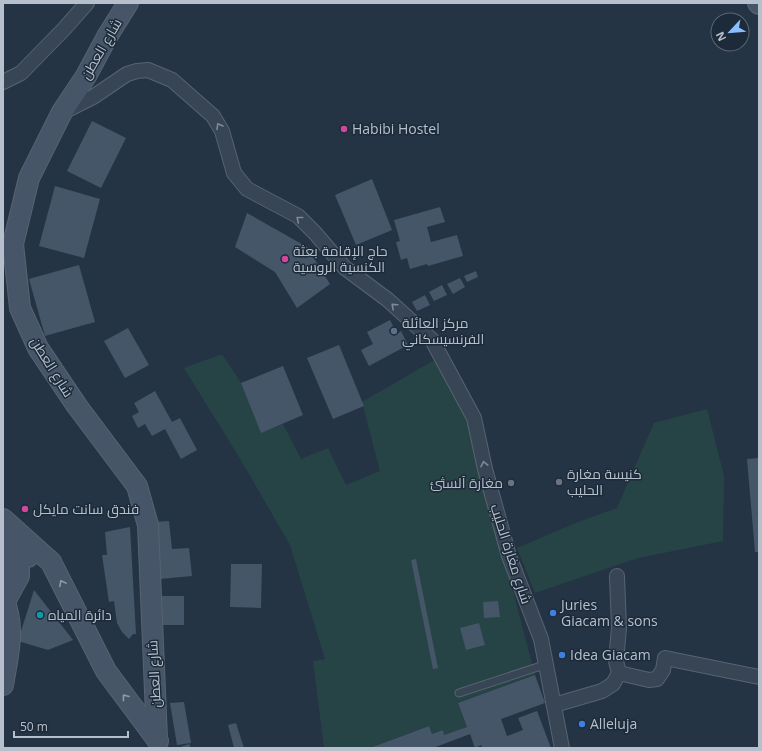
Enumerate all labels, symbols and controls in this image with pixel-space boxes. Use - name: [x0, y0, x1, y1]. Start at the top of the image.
- north arrow: [710, 12, 750, 52]
- street label: شارع العطن: [75, 15, 126, 83]
- text: N: [712, 29, 729, 44]
- place label: Habibi Hostel: [352, 119, 440, 138]
- one-way arrow: [217, 123, 224, 130]
- marker: Habibi Hostel: [339, 124, 349, 134]
- one-way arrow: [297, 216, 304, 223]
- place label: حاج الإقامة بعثة الكنسية الروسية: [293, 241, 388, 276]
- marker: حاج الإقامة بعثة الكنسية الروسية: [280, 254, 290, 264]
- one-way arrow: [392, 304, 399, 311]
- place label: مركز العائلة الفرنسيسكاني: [402, 313, 484, 351]
- marker: مركز العائلة الفرنسيسكاني: [389, 326, 399, 336]
- street label: شارع العطن: [26, 333, 78, 400]
- one-way arrow: [481, 460, 489, 467]
- place label: كنيسة مغارة الحليب: [567, 464, 642, 499]
- place label: مغارة آلسثئ: [430, 473, 503, 492]
- marker: كنيسة مغارة الحليب: [554, 477, 564, 487]
- marker: مغارة آلسثئ: [506, 478, 516, 488]
- place label: فندق سانت مايكل: [33, 499, 139, 518]
- street label: شارع مغارة الحليب: [486, 501, 537, 606]
- marker: فندق سانت مايكل: [20, 504, 30, 514]
- one-way arrow: [60, 580, 67, 587]
- place label: Juries Giacam & sons: [559, 595, 658, 630]
- place label: دائرة المياه: [48, 605, 112, 624]
- marker: Juries Giacam & sons: [548, 608, 558, 618]
- marker: دائرة المياه: [35, 610, 45, 620]
- street label: شارع العطن: [142, 640, 165, 708]
- place label: Idea Giacam: [570, 645, 651, 664]
- marker: Idea Giacam: [557, 650, 567, 660]
- one-way arrow: [123, 694, 130, 701]
- scale bar: [14, 713, 128, 739]
- place label: Alleluja: [590, 714, 637, 733]
- text: 50 m: [20, 718, 48, 735]
- marker: Alleluja: [577, 719, 587, 729]

